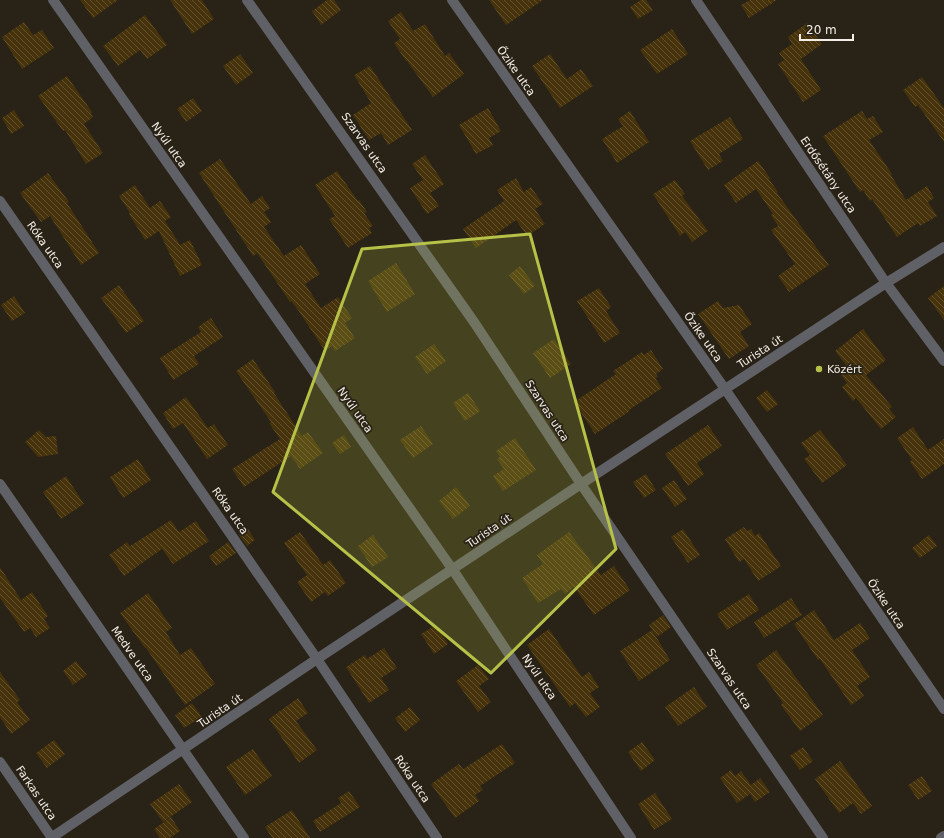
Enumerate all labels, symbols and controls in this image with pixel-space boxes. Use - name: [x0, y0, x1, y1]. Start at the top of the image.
- scale bar: [800, 16, 853, 42]
- text: 20 m: [806, 23, 837, 37]
- street label: Őzike utca: [494, 43, 539, 98]
- street label: Szarvas utca: [338, 110, 390, 176]
- street label: Nyúl utca: [149, 120, 189, 170]
- street label: Erdősétány utca: [798, 134, 858, 216]
- street label: Róka utca: [24, 219, 66, 271]
- street label: Őzike utca: [681, 309, 726, 364]
- street label: Turista út: [734, 332, 786, 372]
- place label: Közért: [827, 363, 862, 376]
- marker: Közért: [814, 364, 824, 374]
- street label: Szarvas utca: [522, 378, 572, 444]
- street label: Nyúl utca: [335, 385, 375, 435]
- street label: Róka utca: [209, 485, 251, 537]
- street label: Turista út: [463, 511, 514, 551]
- street label: Őzike utca: [864, 576, 908, 632]
- street label: Medve utca: [108, 624, 156, 684]
- street label: Szarvas utca: [704, 646, 754, 712]
- street label: Nyúl utca: [519, 652, 559, 702]
- street label: Turista út: [194, 691, 245, 731]
- street label: Róka utca: [391, 753, 433, 805]
- street label: Farkas utca: [13, 763, 59, 823]

